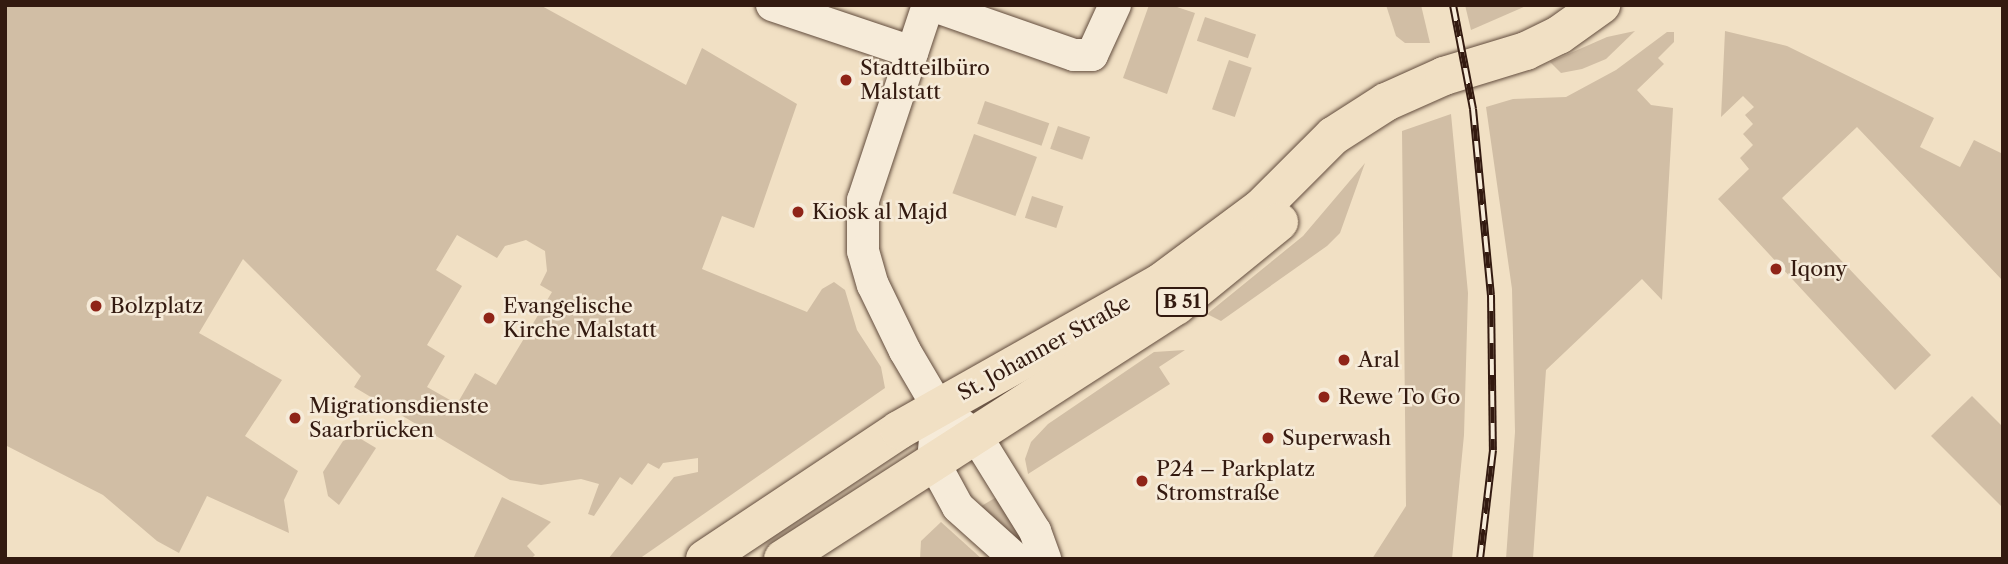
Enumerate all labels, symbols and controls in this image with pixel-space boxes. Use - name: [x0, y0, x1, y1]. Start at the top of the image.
- place label: Stadtteilbüro Malstatt: [860, 55, 990, 105]
- marker: Stadtteilbüro Malstatt: [838, 72, 854, 88]
- place label: Kiosk al Majd: [812, 199, 948, 225]
- marker: Kiosk al Majd: [790, 204, 806, 220]
- place label: Iqony: [1790, 256, 1847, 282]
- marker: Iqony: [1768, 261, 1784, 277]
- road number: B 51: [1156, 286, 1208, 318]
- street label: St. Johanner Straße: [953, 290, 1135, 406]
- place label: Bolzplatz: [110, 293, 203, 319]
- place label: Evangelische Kirche Malstatt: [503, 293, 657, 343]
- marker: Bolzplatz: [88, 298, 104, 314]
- marker: Evangelische Kirche Malstatt: [481, 310, 497, 326]
- place label: Aral: [1358, 347, 1400, 373]
- marker: Aral: [1336, 352, 1352, 368]
- place label: Rewe To Go: [1338, 384, 1461, 410]
- marker: Rewe To Go: [1316, 389, 1332, 405]
- place label: Migrationsdienste Saarbrücken: [309, 393, 489, 443]
- marker: Migrationsdienste Saarbrücken: [287, 410, 303, 426]
- place label: Superwash: [1282, 425, 1391, 451]
- marker: Superwash: [1260, 430, 1276, 446]
- place label: P24 – Parkplatz Stromstraße: [1156, 456, 1315, 506]
- marker: P24 – Parkplatz Stromstraße: [1134, 473, 1150, 489]

